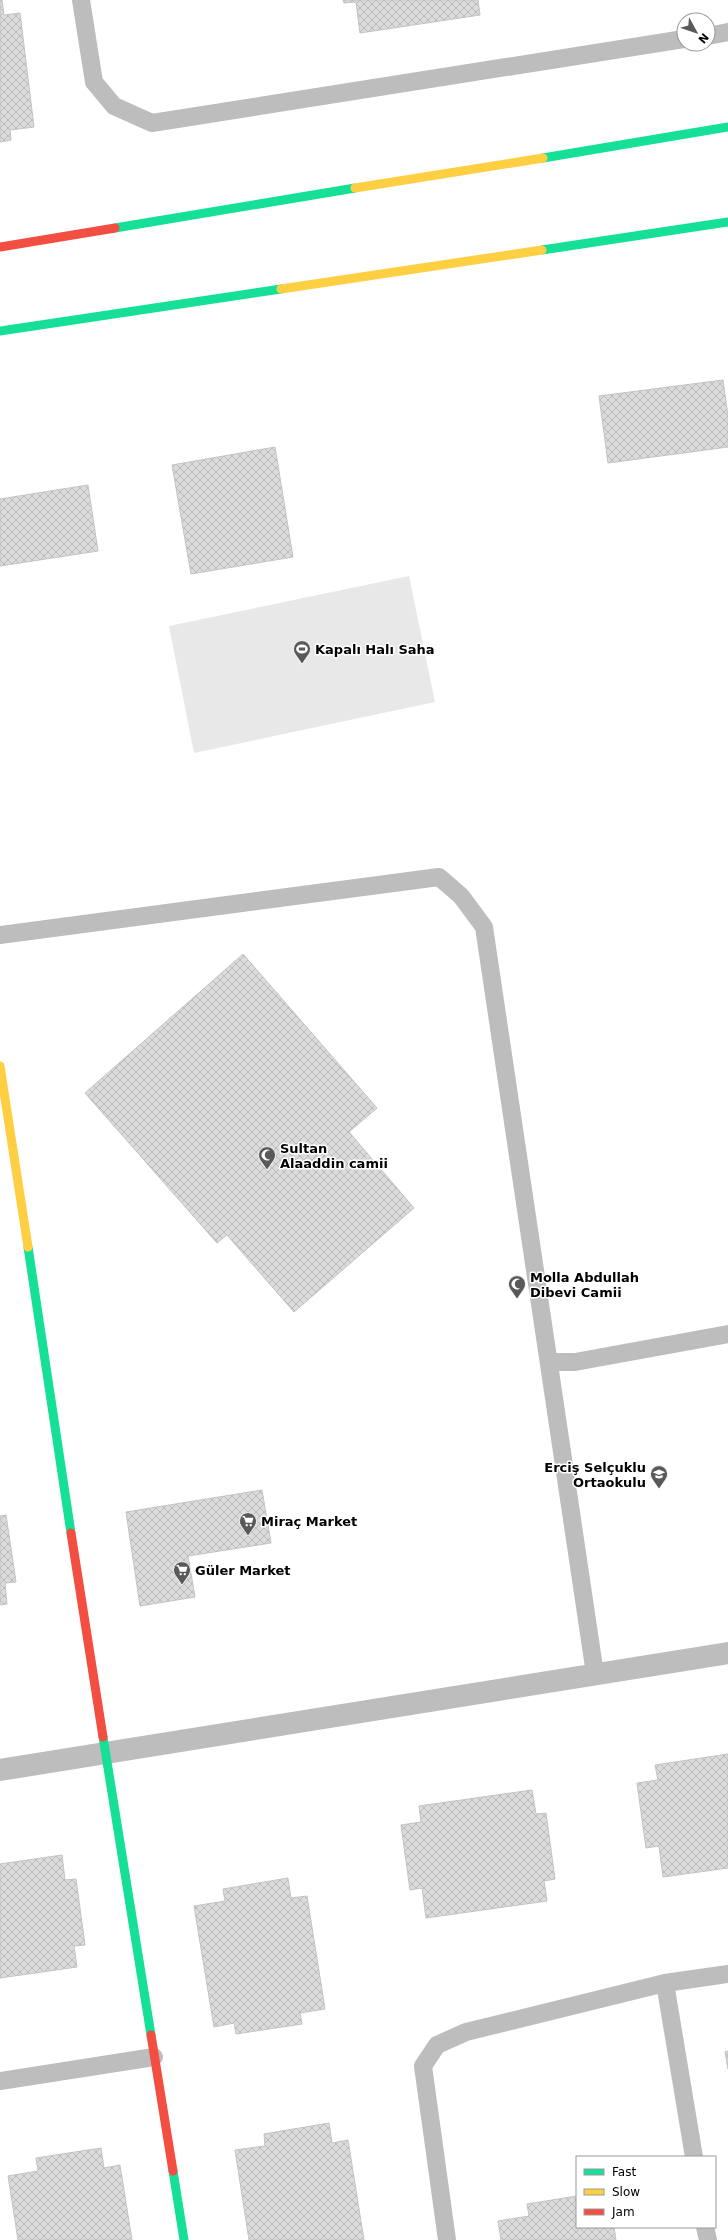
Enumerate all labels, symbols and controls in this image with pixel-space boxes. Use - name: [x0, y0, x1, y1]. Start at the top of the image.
- north arrow: [676, 12, 716, 52]
- text: N: [695, 30, 711, 46]
- sports icon: Kapalı Halı Saha: [292, 639, 312, 664]
- place label: Kapalı Halı Saha: [315, 642, 435, 657]
- place label: Sultan Alaaddin camii: [280, 1141, 388, 1171]
- mosque icon: Sultan Alaaddin camii: [257, 1145, 277, 1170]
- place label: Molla Abdullah Dibevi Camii: [530, 1270, 639, 1300]
- mosque icon: Molla Abdullah Dibevi Camii: [507, 1274, 527, 1299]
- place label: Erciş Selçuklu Ortaokulu: [544, 1460, 646, 1490]
- school or university icon: Erciş Selçuklu Ortaokulu: [649, 1464, 669, 1489]
- supermarket icon: Miraç Market: [238, 1511, 258, 1536]
- place label: Miraç Market: [261, 1514, 357, 1529]
- supermarket icon: Güler Market: [172, 1560, 192, 1585]
- place label: Güler Market: [195, 1563, 291, 1578]
- legend: [576, 2156, 716, 2228]
- text: Fast: [612, 2165, 636, 2179]
- text: Slow: [612, 2185, 640, 2199]
- text: Jam: [611, 2205, 635, 2219]

